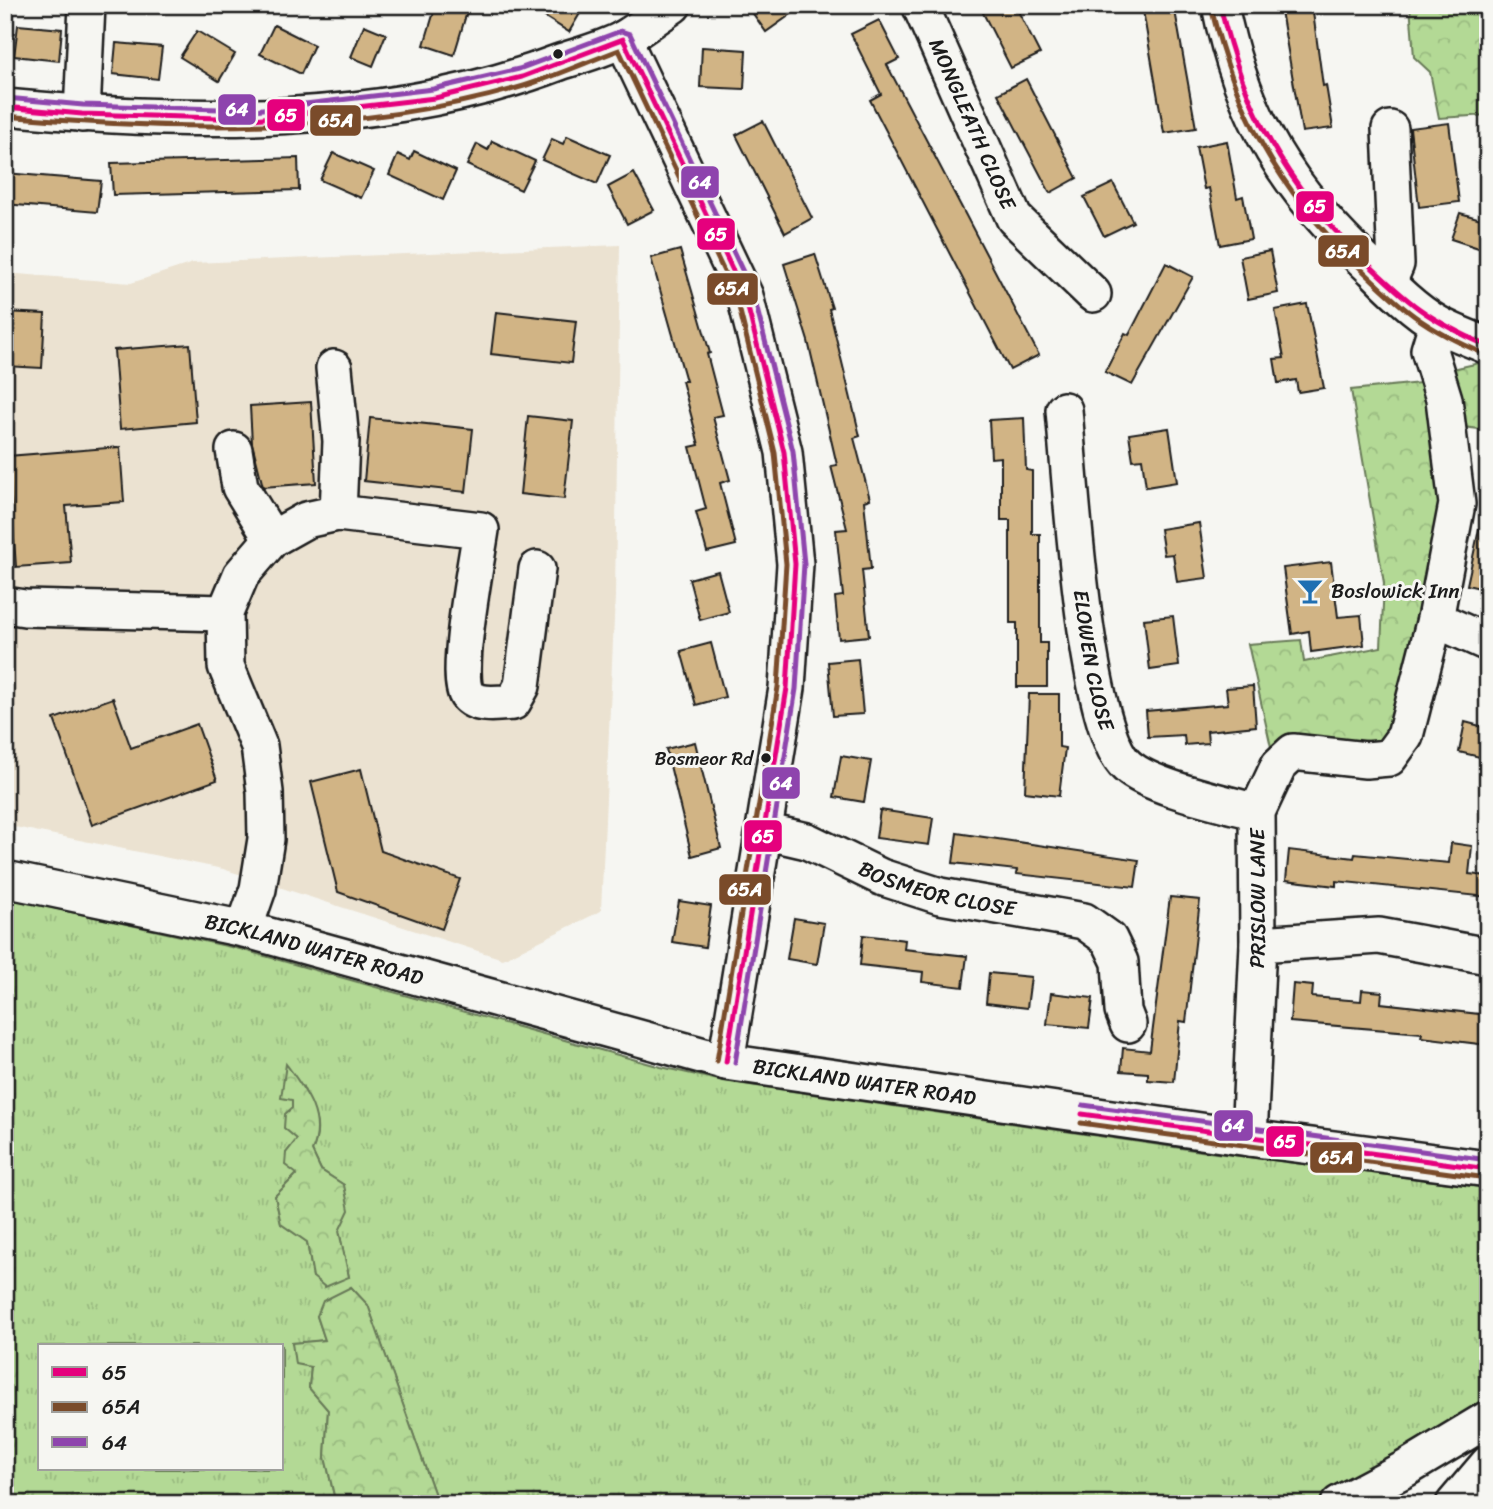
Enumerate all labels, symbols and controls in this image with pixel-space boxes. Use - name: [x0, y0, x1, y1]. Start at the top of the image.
- street label: MONGLEATH CLOSE: [918, 32, 1028, 217]
- unlabelled marker: [551, 47, 565, 61]
- line badge: 64: [217, 93, 257, 126]
- text: 64: [225, 93, 248, 126]
- line badge: 65: [266, 98, 306, 132]
- text: 65: [274, 99, 298, 132]
- line badge: 65A: [309, 104, 362, 137]
- text: 65A: [318, 104, 353, 137]
- line badge: 64: [680, 165, 720, 199]
- text: 64: [688, 166, 711, 199]
- line badge: 65: [1295, 190, 1335, 223]
- text: 65: [1303, 190, 1327, 223]
- line badge: 65: [696, 217, 736, 251]
- text: 65: [704, 218, 728, 251]
- line badge: 65A: [1317, 234, 1370, 268]
- text: 65A: [1325, 235, 1360, 268]
- line badge: 65A: [706, 272, 759, 306]
- text: 65A: [714, 272, 749, 305]
- place label: Boslowick Inn: [1331, 572, 1460, 610]
- bar icon: Boslowick Inn: [1295, 576, 1325, 606]
- street label: ELOWEN CLOSE: [1062, 588, 1126, 737]
- place label: Bosmeor Rd: [655, 742, 755, 775]
- marker: Bosmeor Rd: [759, 751, 773, 765]
- line badge: 64: [761, 766, 801, 800]
- text: 64: [769, 767, 792, 800]
- line badge: 65: [743, 819, 783, 853]
- text: 65: [751, 820, 775, 853]
- street label: PRISLOW LANE: [1238, 827, 1277, 969]
- street label: BOSMEOR CLOSE: [852, 850, 1020, 928]
- line badge: 65A: [718, 873, 772, 906]
- text: 65A: [727, 873, 762, 906]
- street label: BICKLAND WATER ROAD: [201, 902, 428, 997]
- street label: BICKLAND WATER ROAD: [750, 1047, 979, 1117]
- line badge: 64: [1213, 1109, 1254, 1142]
- text: 64: [1221, 1109, 1244, 1142]
- line badge: 65: [1265, 1125, 1305, 1158]
- text: 65: [1273, 1125, 1297, 1158]
- line badge: 65A: [1309, 1141, 1363, 1174]
- text: 65A: [1318, 1141, 1353, 1174]
- legend: [38, 1344, 284, 1470]
- text: 65: [102, 1354, 127, 1392]
- text: 65A: [102, 1388, 141, 1426]
- text: 64: [102, 1424, 127, 1462]

